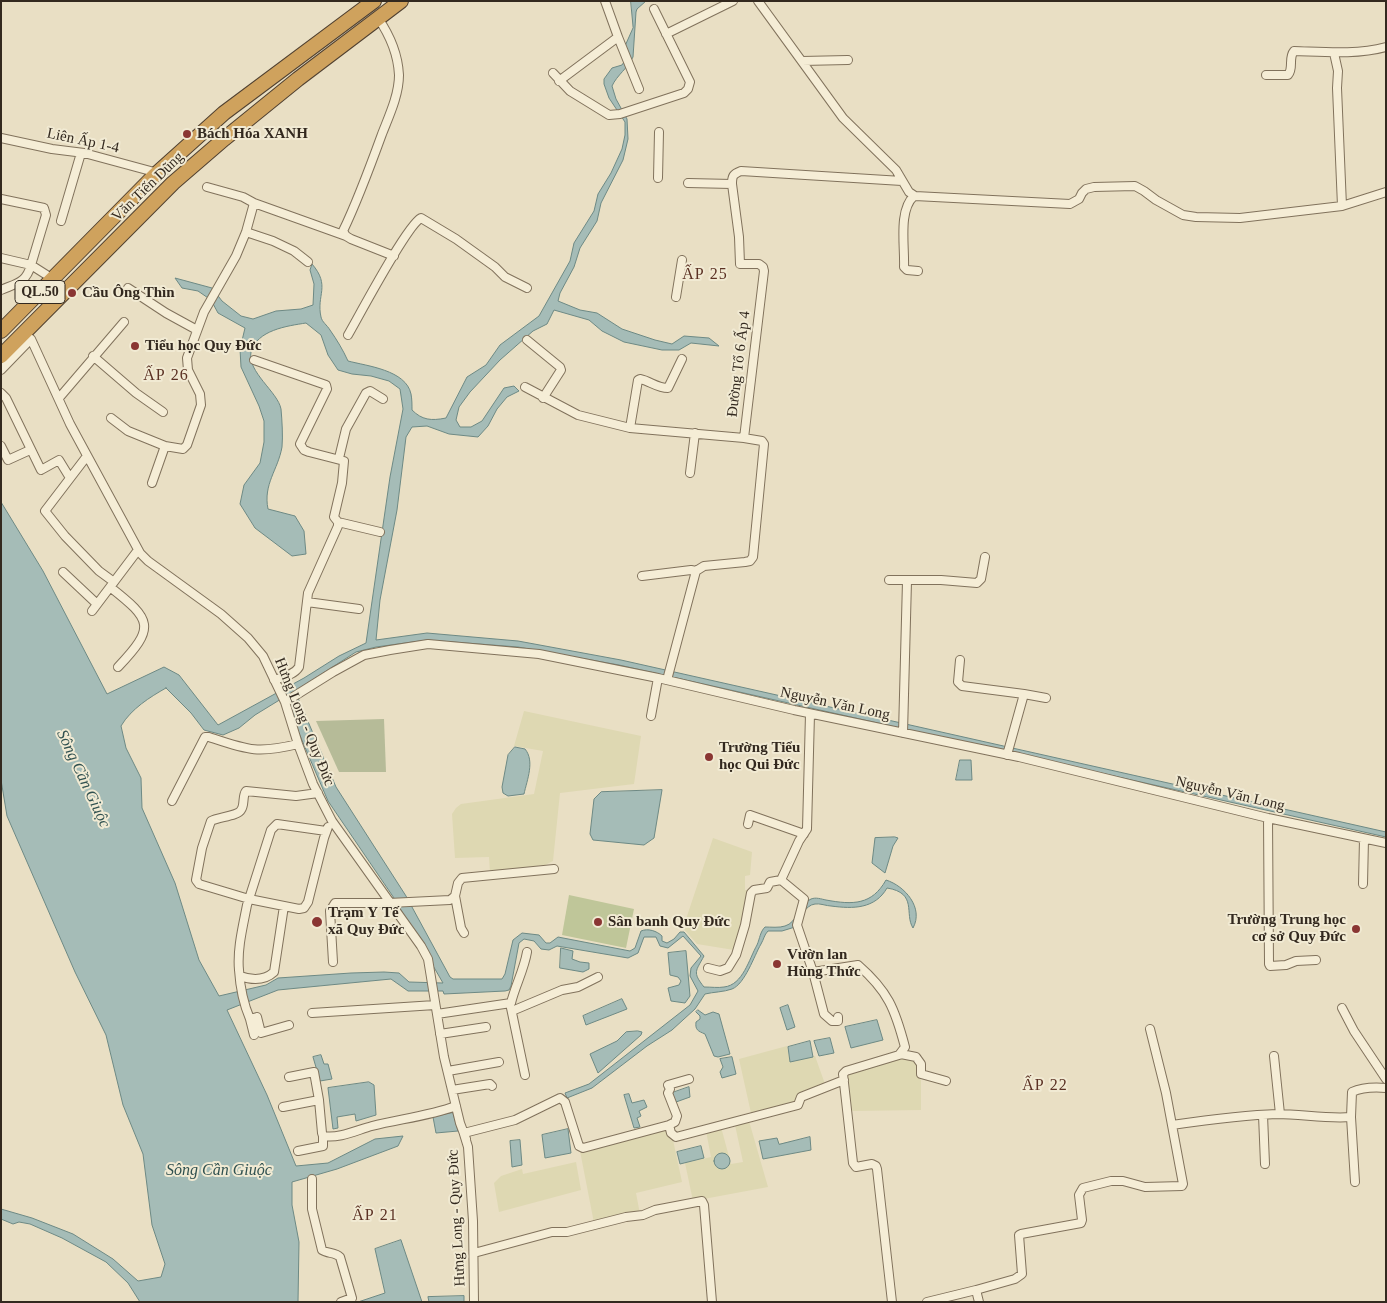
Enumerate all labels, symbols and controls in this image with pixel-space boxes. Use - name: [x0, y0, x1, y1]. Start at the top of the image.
- street label: Liên Ấp 1-4: [45, 125, 121, 157]
- place label: Bách Hóa XANH: [197, 125, 308, 143]
- marker: Bách Hóa XANH: [181, 128, 193, 140]
- street label: Văn Tiến Dũng: [108, 148, 188, 226]
- district label: ẤP 25: [682, 265, 728, 285]
- road number: QL.50: [15, 280, 65, 304]
- place label: Cầu Ông Thìn: [82, 284, 175, 302]
- marker: Cầu Ông Thìn: [66, 287, 78, 299]
- street label: Đường Tổ 6 Ấp 4: [724, 310, 754, 418]
- place label: Tiểu học Quy Đức: [145, 337, 262, 355]
- marker: Tiểu học Quy Đức: [129, 340, 141, 352]
- district label: ẤP 26: [143, 366, 189, 386]
- street label: Hưng Long - Quy Đức: [270, 655, 338, 789]
- street label: Nguyễn Văn Long: [779, 684, 891, 724]
- water label: Sông Cần Giuộc: [52, 727, 114, 831]
- place label: Trường Tiểu học Qui Đức: [719, 739, 800, 774]
- marker: Trường Tiểu học Qui Đức: [703, 751, 715, 763]
- street label: Nguyễn Văn Long: [1174, 773, 1286, 815]
- place label: Trạm Y Tế xã Quy Đức: [328, 904, 405, 939]
- place label: Trường Trung học cơ sở Quy Đức: [1228, 911, 1346, 946]
- place label: Sân banh Quy Đức: [608, 913, 730, 931]
- marker: Trạm Y Tế xã Quy Đức: [310, 915, 324, 929]
- marker: Sân banh Quy Đức: [592, 916, 604, 928]
- marker: Trường Trung học cơ sở Quy Đức: [1350, 923, 1362, 935]
- place label: Vườn lan Hùng Thức: [787, 946, 861, 981]
- marker: Vườn lan Hùng Thức: [771, 958, 783, 970]
- district label: ẤP 22: [1022, 1076, 1068, 1096]
- street label: Hưng Long - Quy Đức: [444, 1149, 470, 1287]
- water label: Sông Cần Giuộc: [166, 1161, 272, 1181]
- district label: ẤP 21: [352, 1206, 398, 1226]

